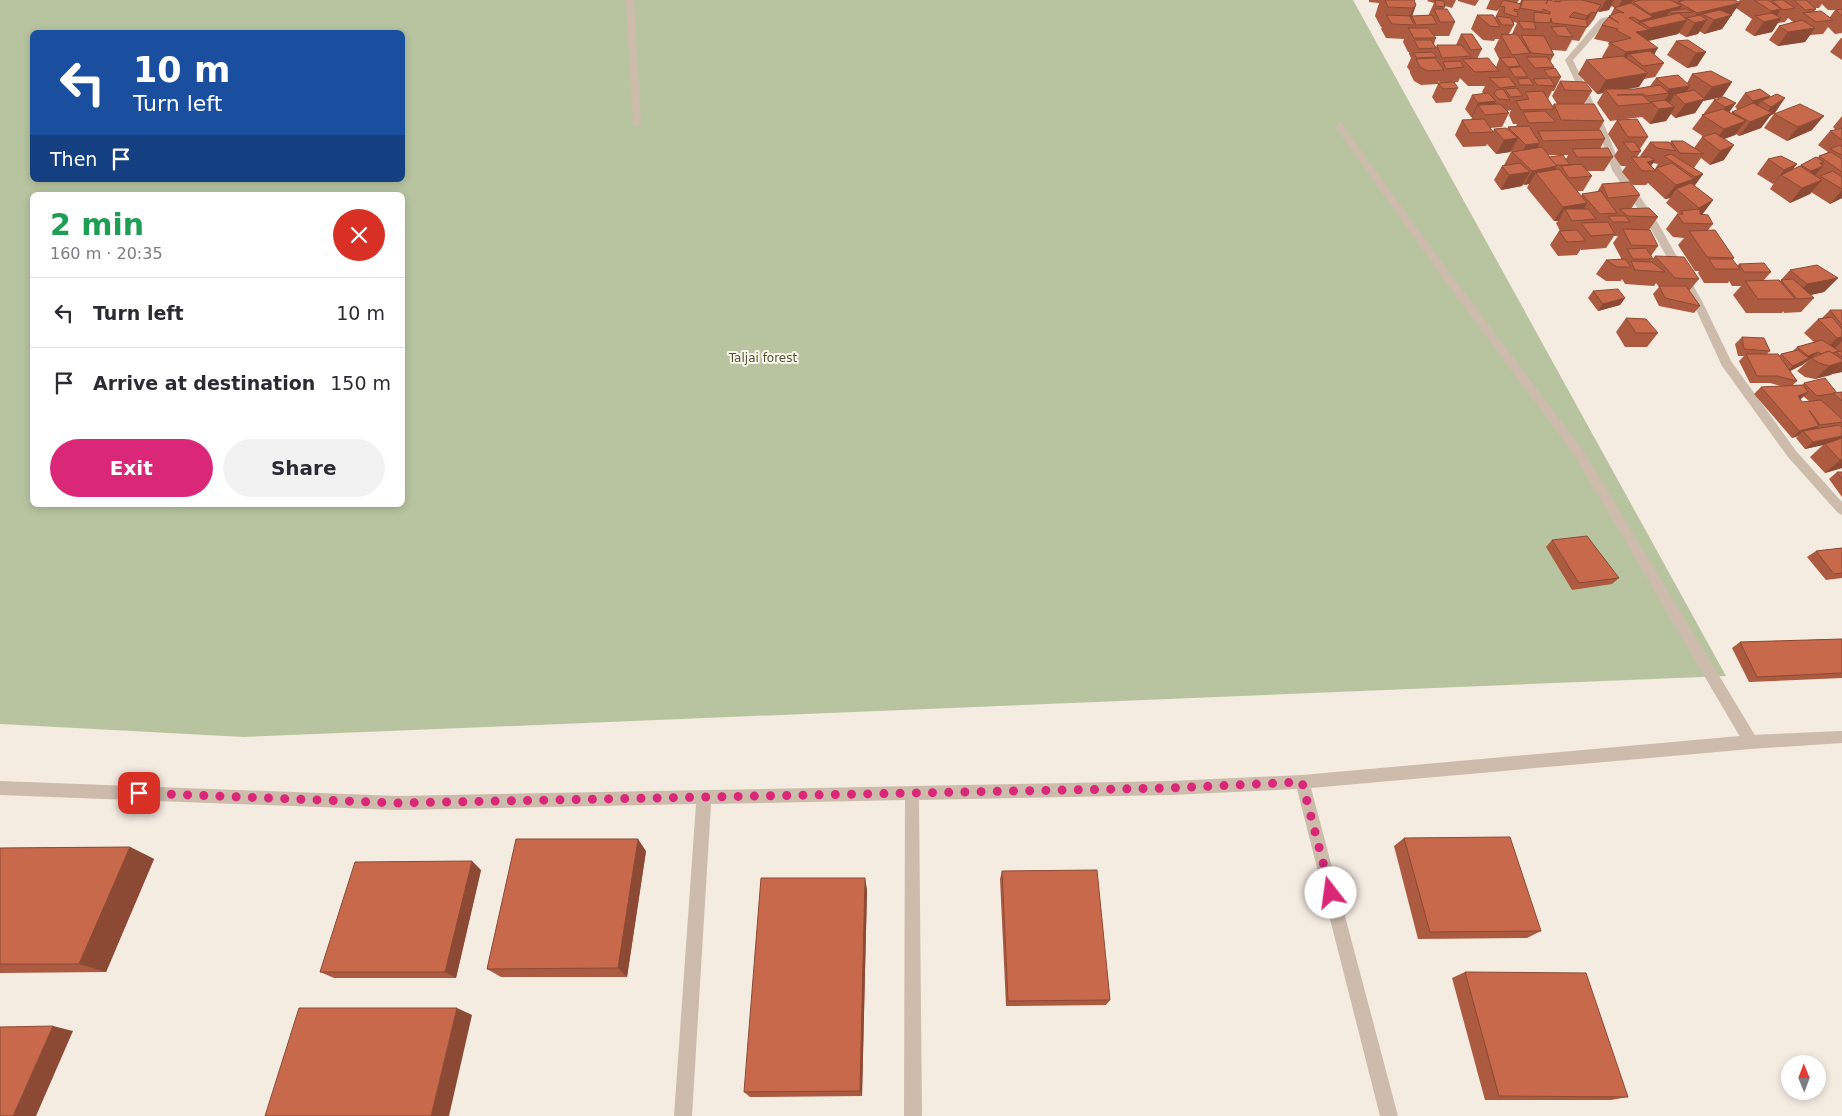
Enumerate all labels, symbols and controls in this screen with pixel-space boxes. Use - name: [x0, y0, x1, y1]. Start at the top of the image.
- icon: left: [50, 50, 115, 115]
- text: 10 m: [133, 50, 230, 90]
- text: Turn left: [133, 91, 222, 116]
- icon: arrive: [107, 145, 135, 173]
- text: Then: [50, 148, 97, 170]
- text: 2 min: [50, 207, 144, 242]
- button: close: [333, 209, 385, 261]
- text: 160 m · 20:35: [50, 244, 163, 263]
- icon: left: [50, 299, 78, 327]
- text: Turn left: [93, 302, 184, 324]
- text: 10 m: [336, 302, 385, 324]
- park label: Taljai forest: [728, 351, 798, 365]
- icon: arrive: [50, 369, 78, 397]
- text: Arrive at destination: [93, 372, 315, 394]
- text: 150 m: [330, 372, 391, 394]
- button: Exit: [50, 439, 213, 497]
- button: Share: [223, 439, 385, 497]
- pin: [118, 772, 160, 814]
- icon: arrive: [125, 779, 153, 807]
- position arrow: [1304, 866, 1356, 918]
- north arrow: [1781, 1055, 1826, 1100]
- map controls: [1781, 1055, 1826, 1100]

